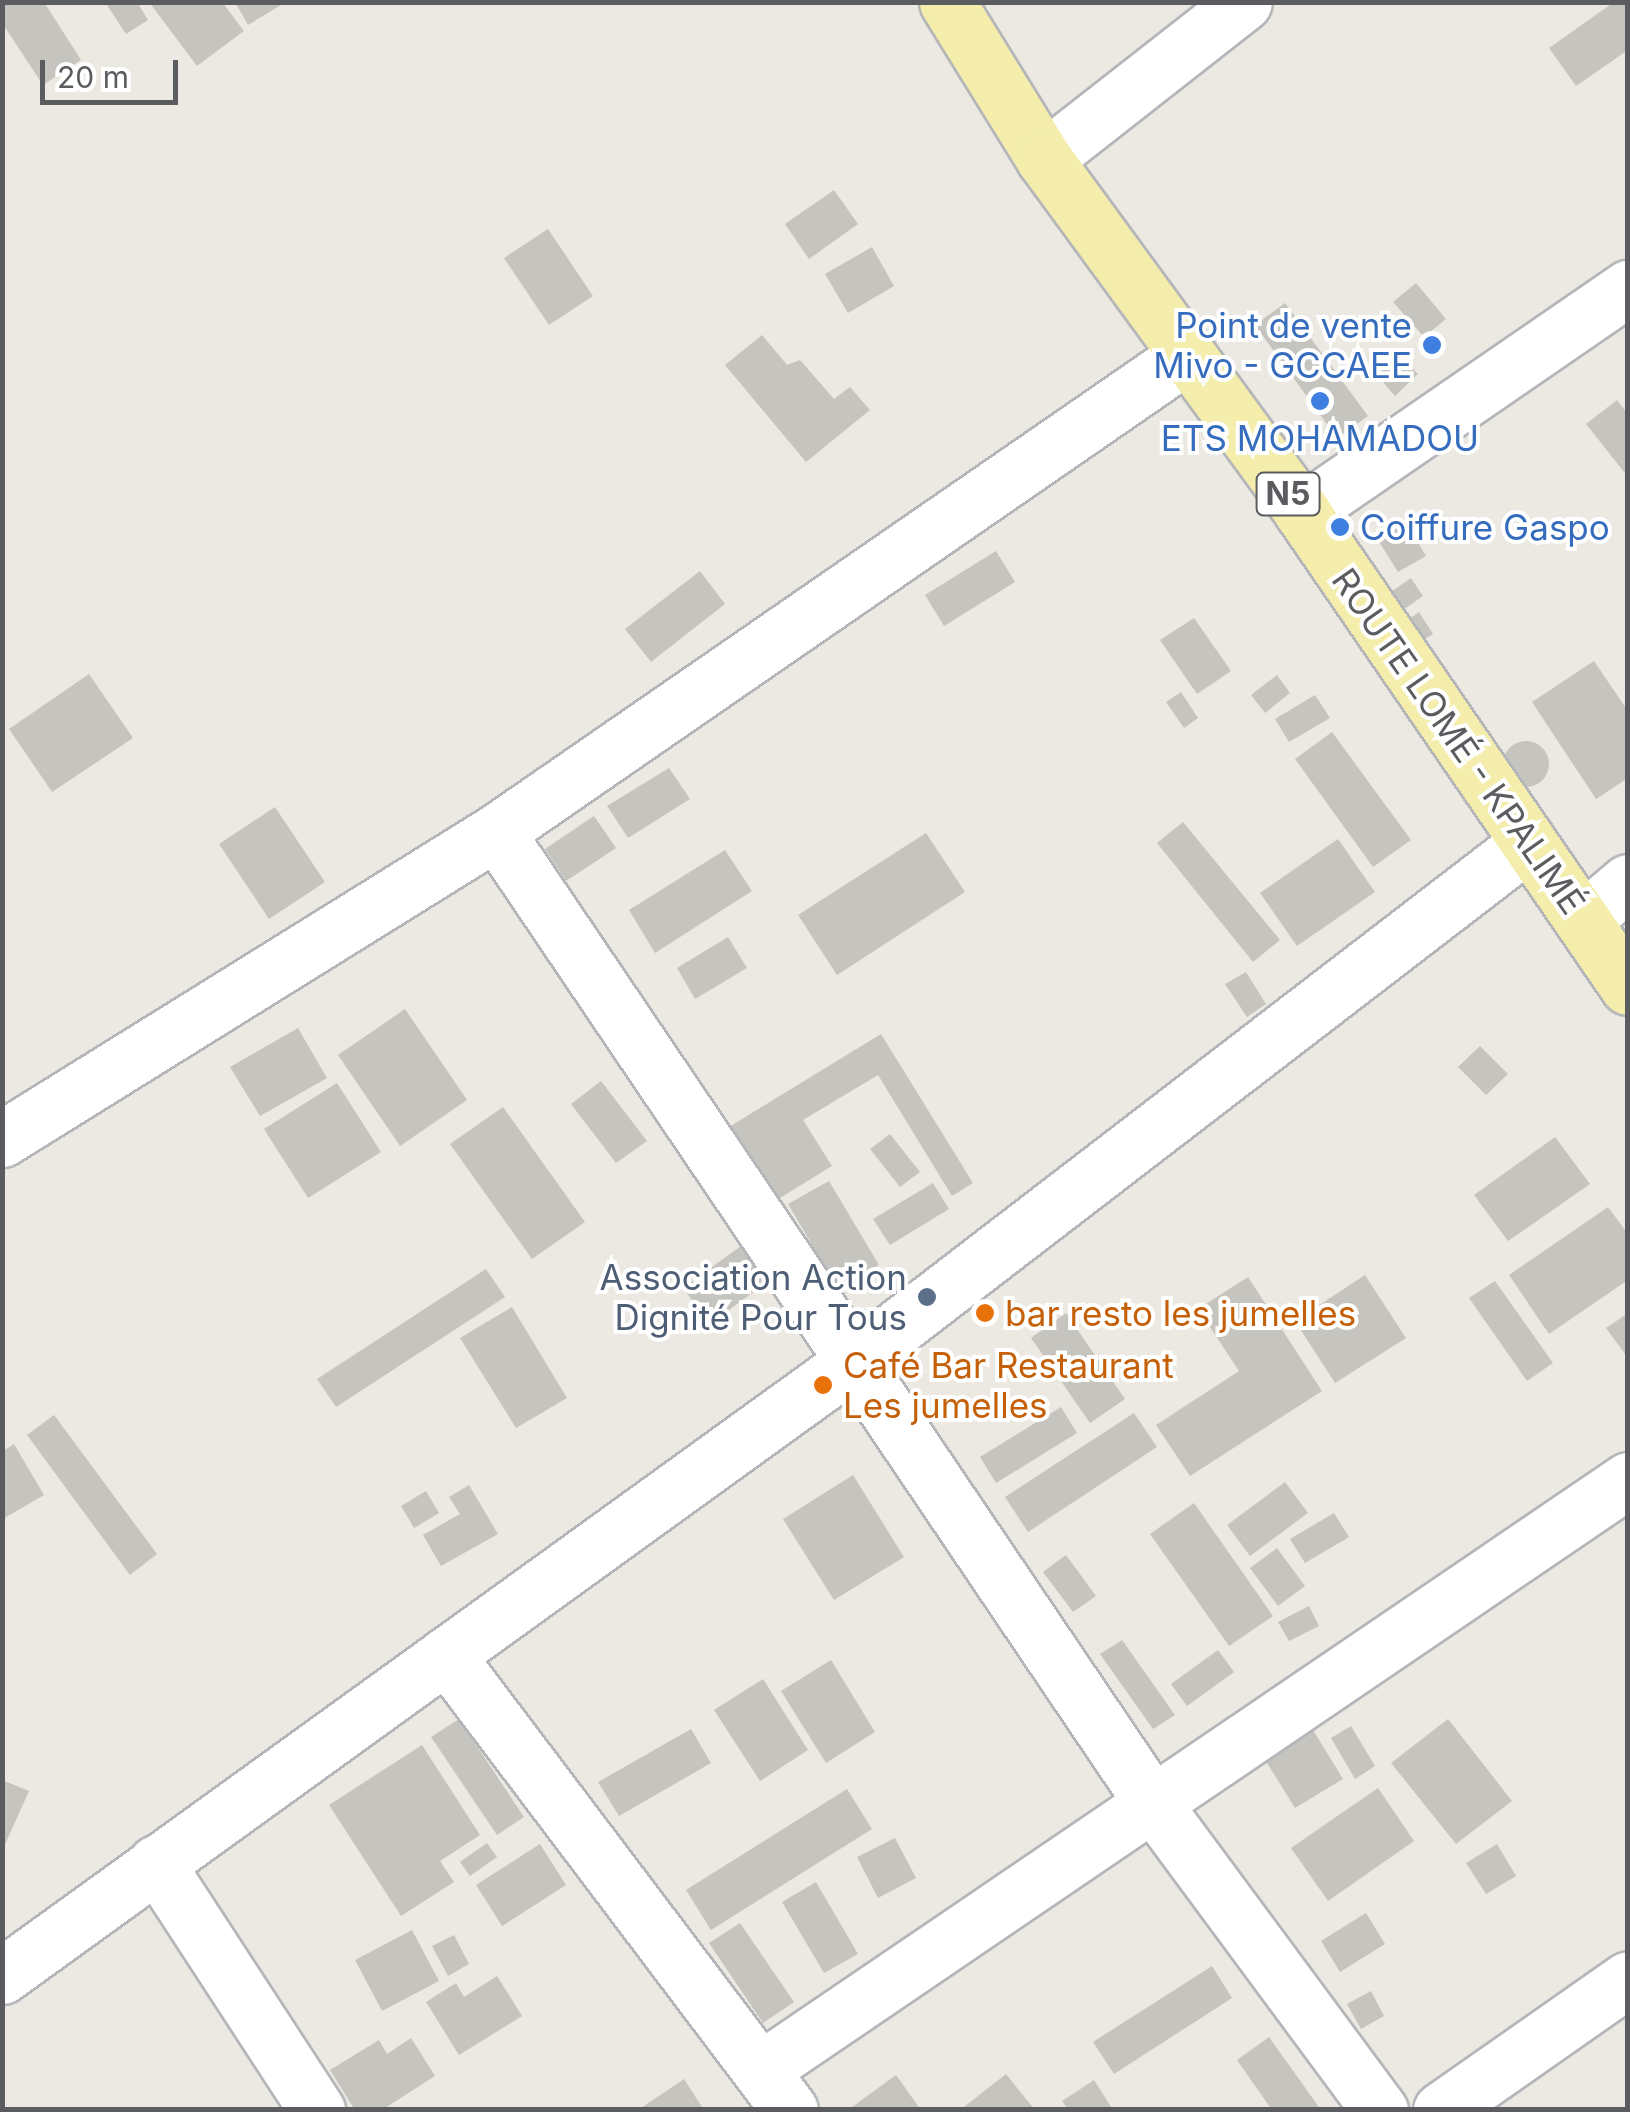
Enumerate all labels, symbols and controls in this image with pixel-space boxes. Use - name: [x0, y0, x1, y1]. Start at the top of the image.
- scale bar: [45, 40, 182, 102]
- text: 20 m: [57, 59, 129, 95]
- place label: Point de vente Mivo - GCCAEE: [1153, 304, 1412, 386]
- marker: Point de vente Mivo - GCCAEE: [1421, 334, 1443, 356]
- marker: ETS MOHAMADOU: [1309, 390, 1331, 412]
- place label: ETS MOHAMADOU: [1161, 417, 1479, 459]
- road number: N5: [1256, 467, 1320, 521]
- place label: Coiffure Gaspo: [1360, 506, 1610, 548]
- marker: Coiffure Gaspo: [1329, 516, 1351, 538]
- street label: ROUTE LOMÉ - KPALIMÉ: [1324, 560, 1594, 922]
- place label: Association Action Dignité Pour Tous: [600, 1256, 907, 1338]
- marker: Association Action Dignité Pour Tous: [916, 1286, 938, 1308]
- place label: bar resto les jumelles: [1005, 1292, 1356, 1334]
- marker: bar resto les jumelles: [974, 1302, 996, 1324]
- place label: Café Bar Restaurant Les jumelles: [843, 1344, 1174, 1426]
- marker: Café Bar Restaurant Les jumelles: [812, 1374, 834, 1396]

